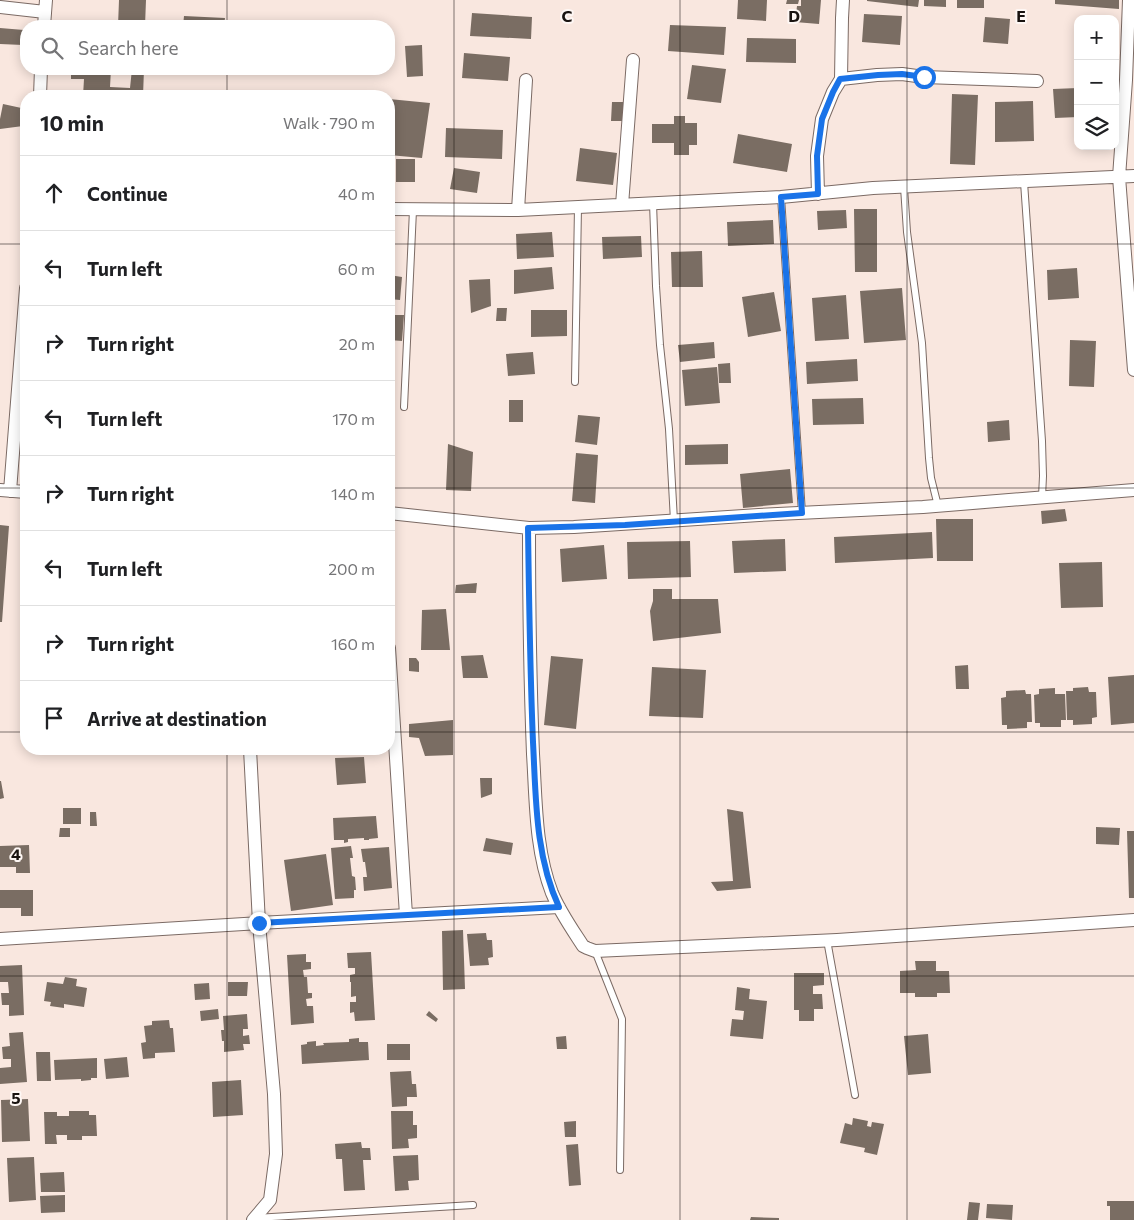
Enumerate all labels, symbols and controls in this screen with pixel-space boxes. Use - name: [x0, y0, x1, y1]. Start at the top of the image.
- text: C: [562, 6, 573, 25]
- text: D: [788, 6, 800, 25]
- text: E: [1016, 6, 1026, 25]
- map controls: [1074, 15, 1119, 150]
- button: +: [1074, 15, 1119, 60]
- search box: [20, 20, 395, 75]
- icon: search: [38, 34, 66, 62]
- text: Search here: [78, 36, 178, 59]
- button: −: [1074, 60, 1119, 105]
- route start: [913, 66, 936, 89]
- button: layers: [1074, 105, 1119, 150]
- text: 10 min: [40, 110, 104, 135]
- text: Walk · 790 m: [283, 113, 375, 132]
- icon: ahead: [40, 179, 68, 207]
- text: Continue: [87, 182, 167, 205]
- text: 40 m: [338, 184, 375, 203]
- icon: left: [40, 254, 68, 282]
- text: Turn left: [87, 257, 162, 280]
- text: 60 m: [338, 259, 375, 278]
- icon: right: [40, 329, 68, 357]
- text: Turn right: [87, 332, 174, 355]
- text: 20 m: [339, 334, 375, 353]
- icon: left: [40, 404, 68, 432]
- text: Turn left: [87, 407, 162, 430]
- text: 170 m: [332, 409, 375, 428]
- icon: right: [40, 479, 68, 507]
- text: Turn right: [87, 482, 174, 505]
- text: 140 m: [331, 484, 375, 503]
- icon: left: [40, 554, 68, 582]
- text: Turn left: [87, 557, 162, 580]
- text: 200 m: [328, 559, 375, 578]
- icon: right: [40, 629, 68, 657]
- text: Turn right: [87, 632, 174, 655]
- text: 160 m: [331, 634, 375, 653]
- icon: arrive: [40, 704, 68, 732]
- text: Arrive at destination: [87, 707, 267, 730]
- text: 4: [11, 844, 21, 863]
- route end: [248, 912, 271, 935]
- text: 5: [11, 1088, 21, 1107]

